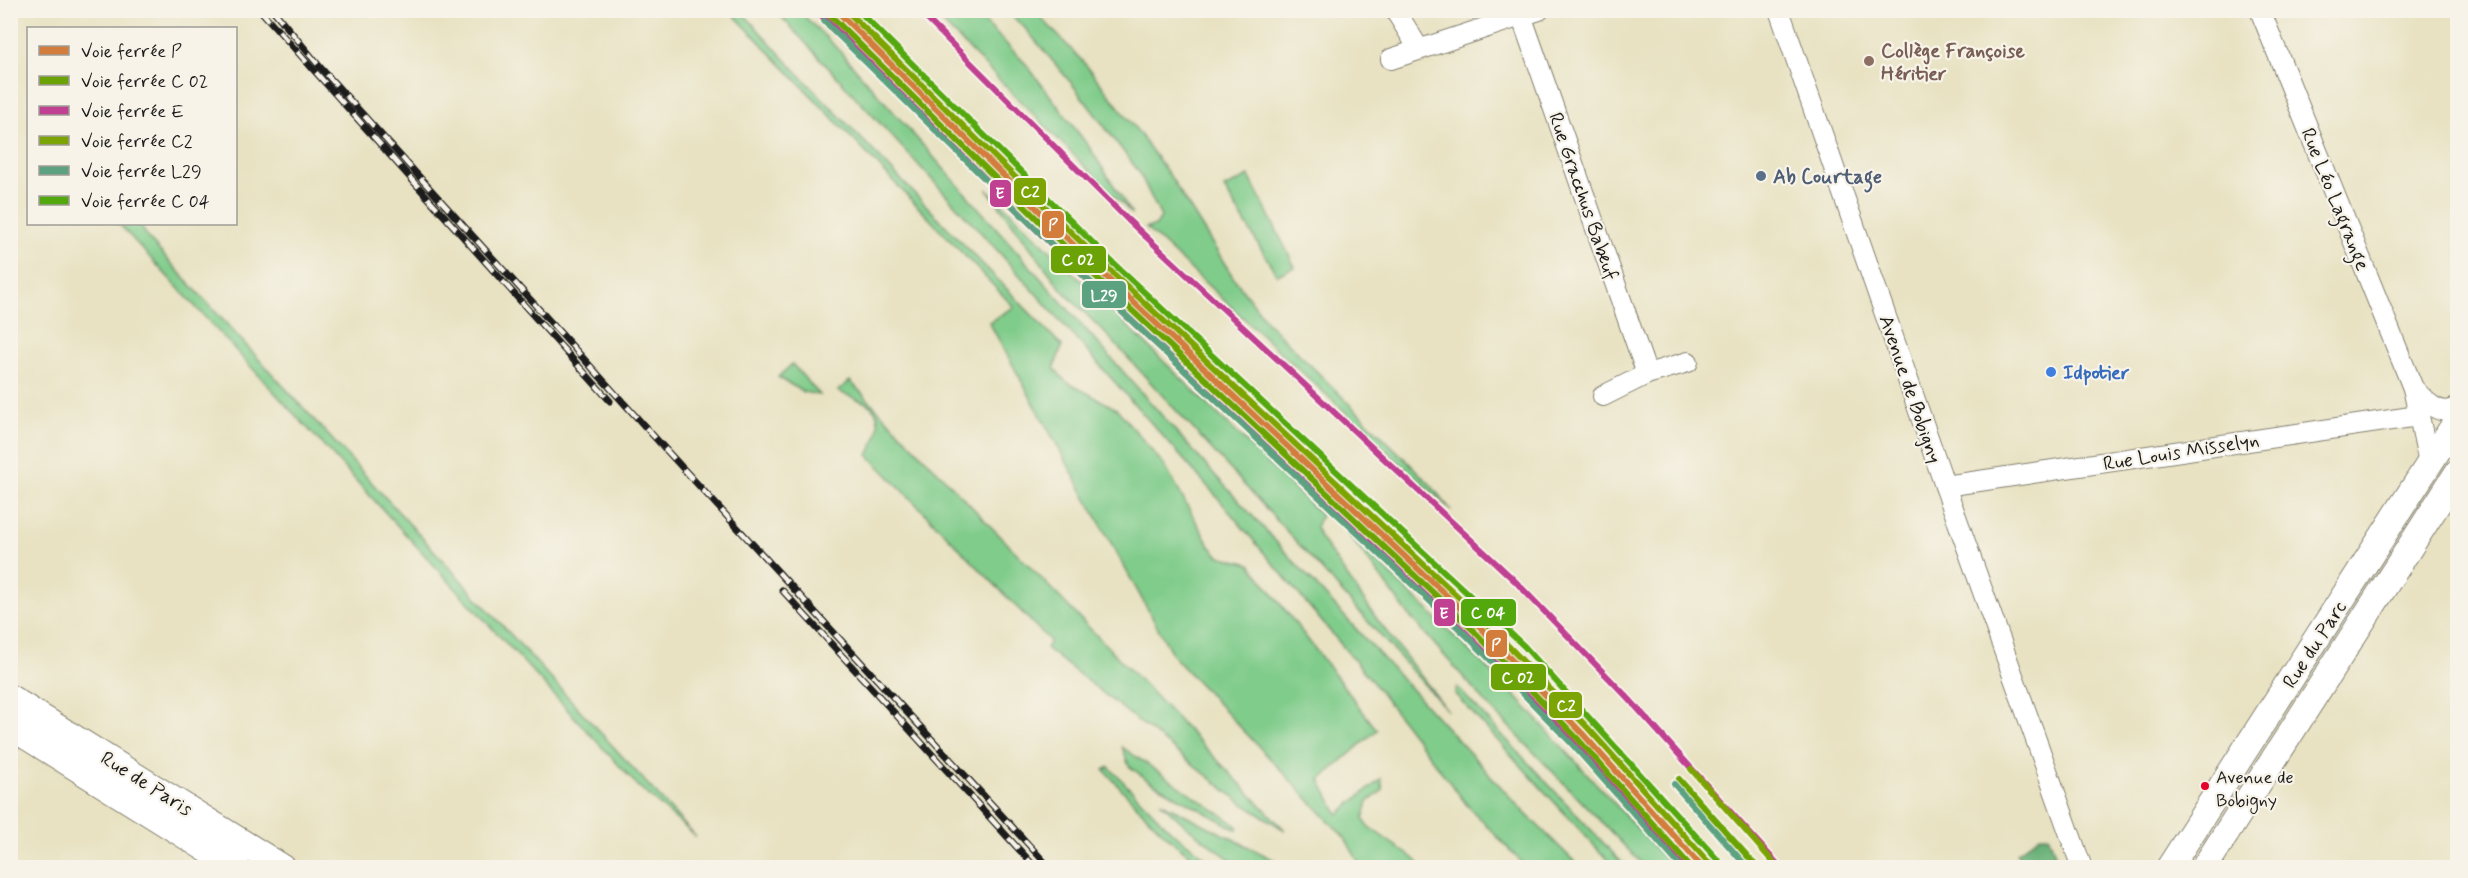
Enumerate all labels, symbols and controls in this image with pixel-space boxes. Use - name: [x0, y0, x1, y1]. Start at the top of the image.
- legend: [27, 27, 237, 225]
- place label: Collège Françoise Héritier: [1881, 38, 2025, 88]
- text: Voie ferrée P: [81, 40, 182, 64]
- marker: Collège Françoise Héritier: [1862, 54, 1876, 68]
- text: Voie ferrée C 02: [81, 70, 208, 94]
- text: Voie ferrée E: [81, 100, 184, 124]
- street label: Rue Gracchus Babeuf: [1541, 109, 1624, 284]
- street label: Rue Léo Lagrange: [2292, 124, 2376, 276]
- text: Voie ferrée C2: [81, 130, 193, 154]
- text: Voie ferrée L29: [81, 160, 202, 184]
- place label: Ab Courtage: [1773, 164, 1882, 193]
- marker: Ab Courtage: [1754, 169, 1768, 183]
- line badge: C2: [1013, 177, 1047, 206]
- line badge: E: [989, 179, 1012, 208]
- text: C2: [1020, 182, 1040, 203]
- text: E: [995, 184, 1005, 205]
- text: Voie ferrée C 04: [81, 190, 210, 214]
- line badge: P: [1041, 210, 1065, 239]
- text: P: [1048, 215, 1058, 236]
- line badge: C 02: [1050, 245, 1107, 274]
- text: C 02: [1061, 250, 1095, 271]
- line badge: L29: [1081, 280, 1127, 309]
- text: L29: [1090, 286, 1118, 307]
- street label: Avenue de Bobigny: [1872, 312, 1948, 467]
- place label: Idpotier: [2063, 360, 2130, 387]
- marker: Idpotier: [2044, 365, 2058, 379]
- street label: Rue Louis Misselyn: [2101, 427, 2261, 478]
- street label: Rue du Parc: [2277, 596, 2354, 694]
- line badge: E: [1433, 598, 1456, 627]
- line badge: C 04: [1460, 598, 1517, 627]
- text: C 04: [1471, 603, 1505, 624]
- text: E: [1439, 604, 1449, 625]
- line badge: P: [1485, 629, 1508, 658]
- text: P: [1491, 635, 1501, 656]
- line badge: C 02: [1490, 663, 1547, 691]
- text: C 02: [1501, 668, 1535, 689]
- line badge: C2: [1548, 691, 1583, 719]
- text: C2: [1556, 696, 1576, 717]
- street label: Rue de Paris: [95, 745, 197, 823]
- place label: Avenue de Bobigny: [2216, 766, 2294, 814]
- marker: Avenue de Bobigny: [2199, 780, 2211, 792]

